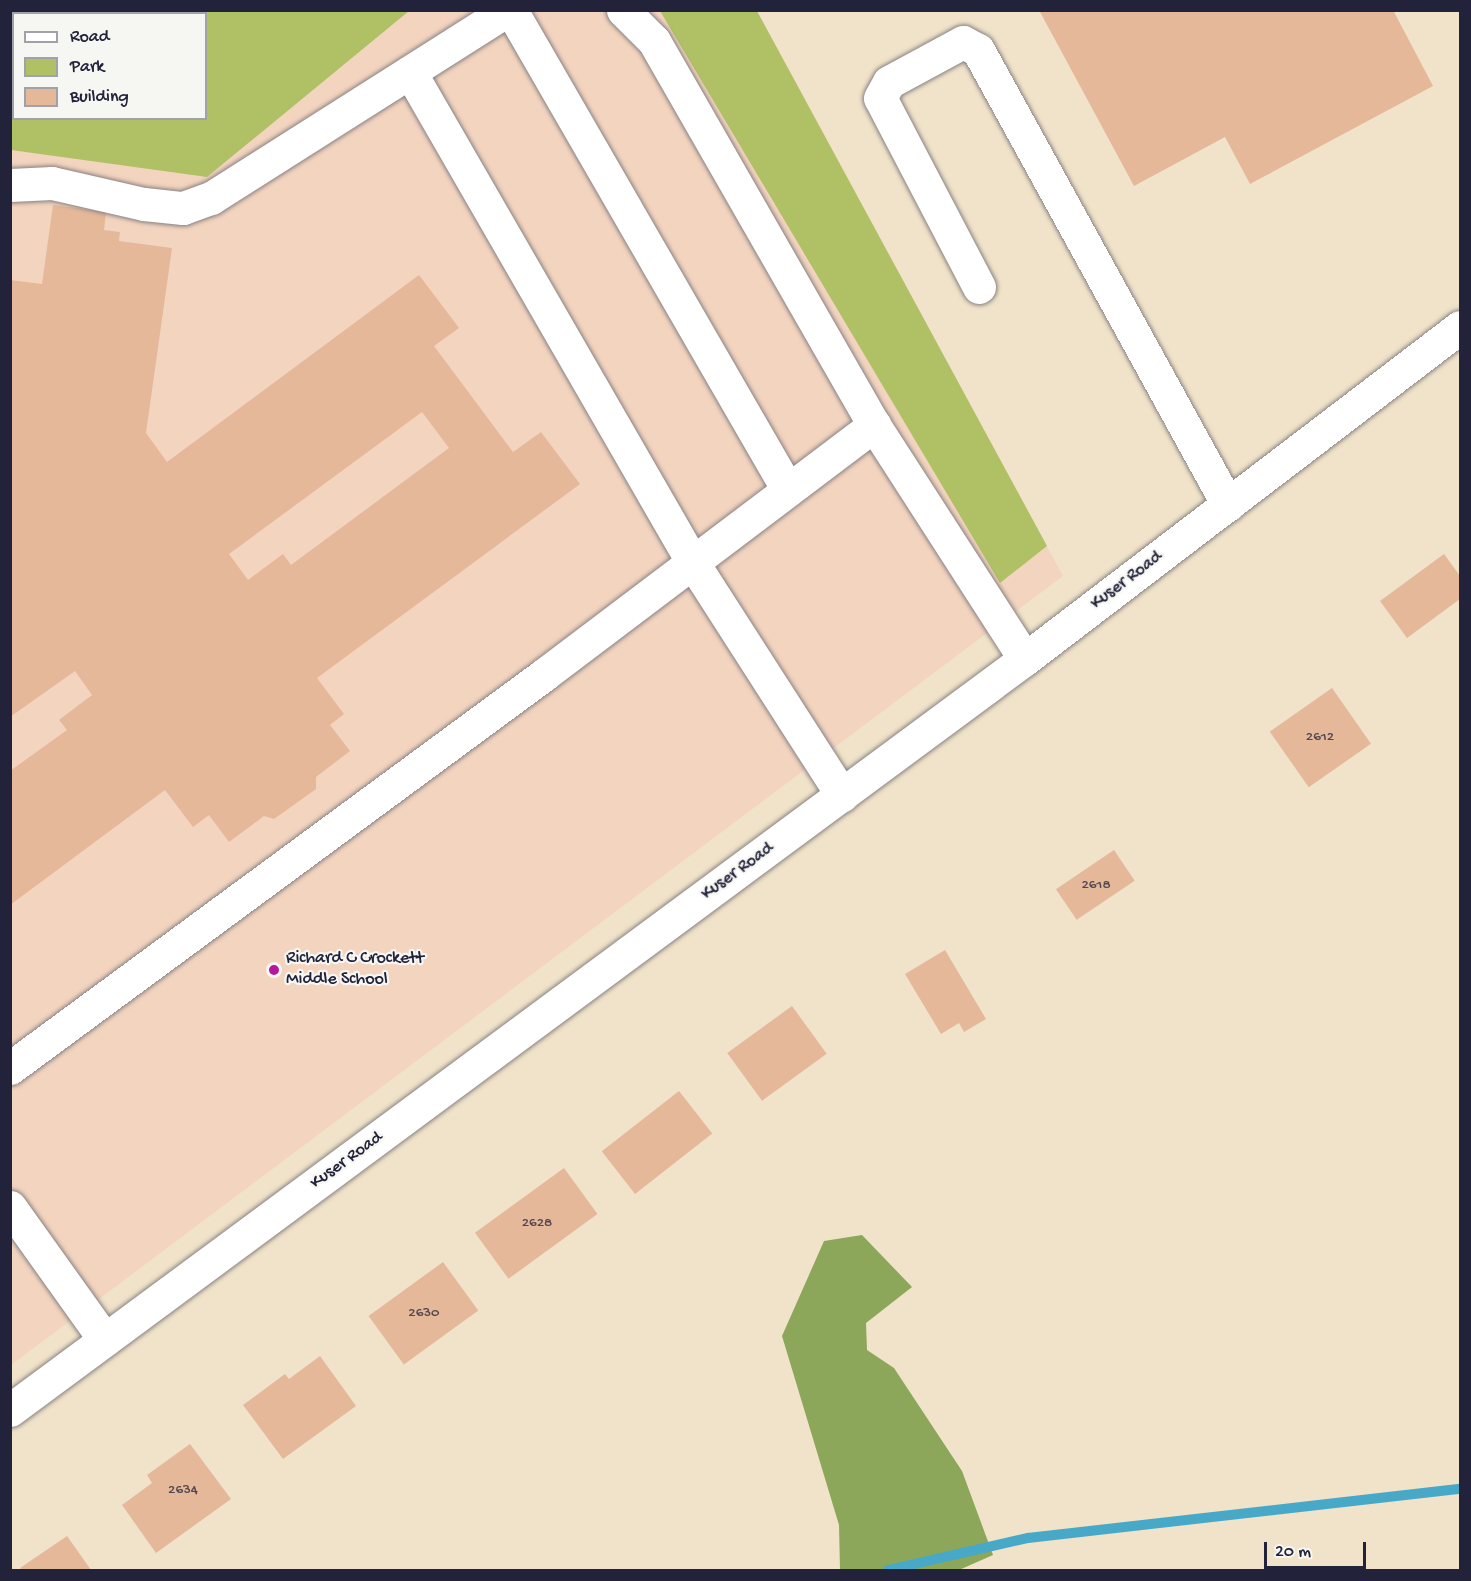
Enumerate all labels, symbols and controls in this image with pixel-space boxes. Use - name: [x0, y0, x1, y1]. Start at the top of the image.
- legend: [12, 12, 207, 120]
- text: Road: [70, 27, 109, 48]
- text: Park: [70, 57, 104, 78]
- text: Building: [70, 87, 129, 108]
- street label: Kuser Road: [1087, 547, 1167, 615]
- house number: 2612: [1306, 729, 1334, 747]
- street label: Kuser Road: [698, 839, 778, 905]
- house number: 2618: [1081, 877, 1111, 895]
- place label: Richard C Crockett Middle School: [286, 949, 424, 992]
- marker: Richard C Crockett Middle School: [267, 963, 281, 977]
- street label: Kuser Road: [307, 1128, 387, 1194]
- house number: 2628: [522, 1215, 552, 1233]
- house number: 2630: [408, 1305, 440, 1323]
- house number: 2634: [168, 1482, 198, 1500]
- scale bar: [1267, 1530, 1369, 1568]
- text: 20 m: [1275, 1542, 1311, 1563]

